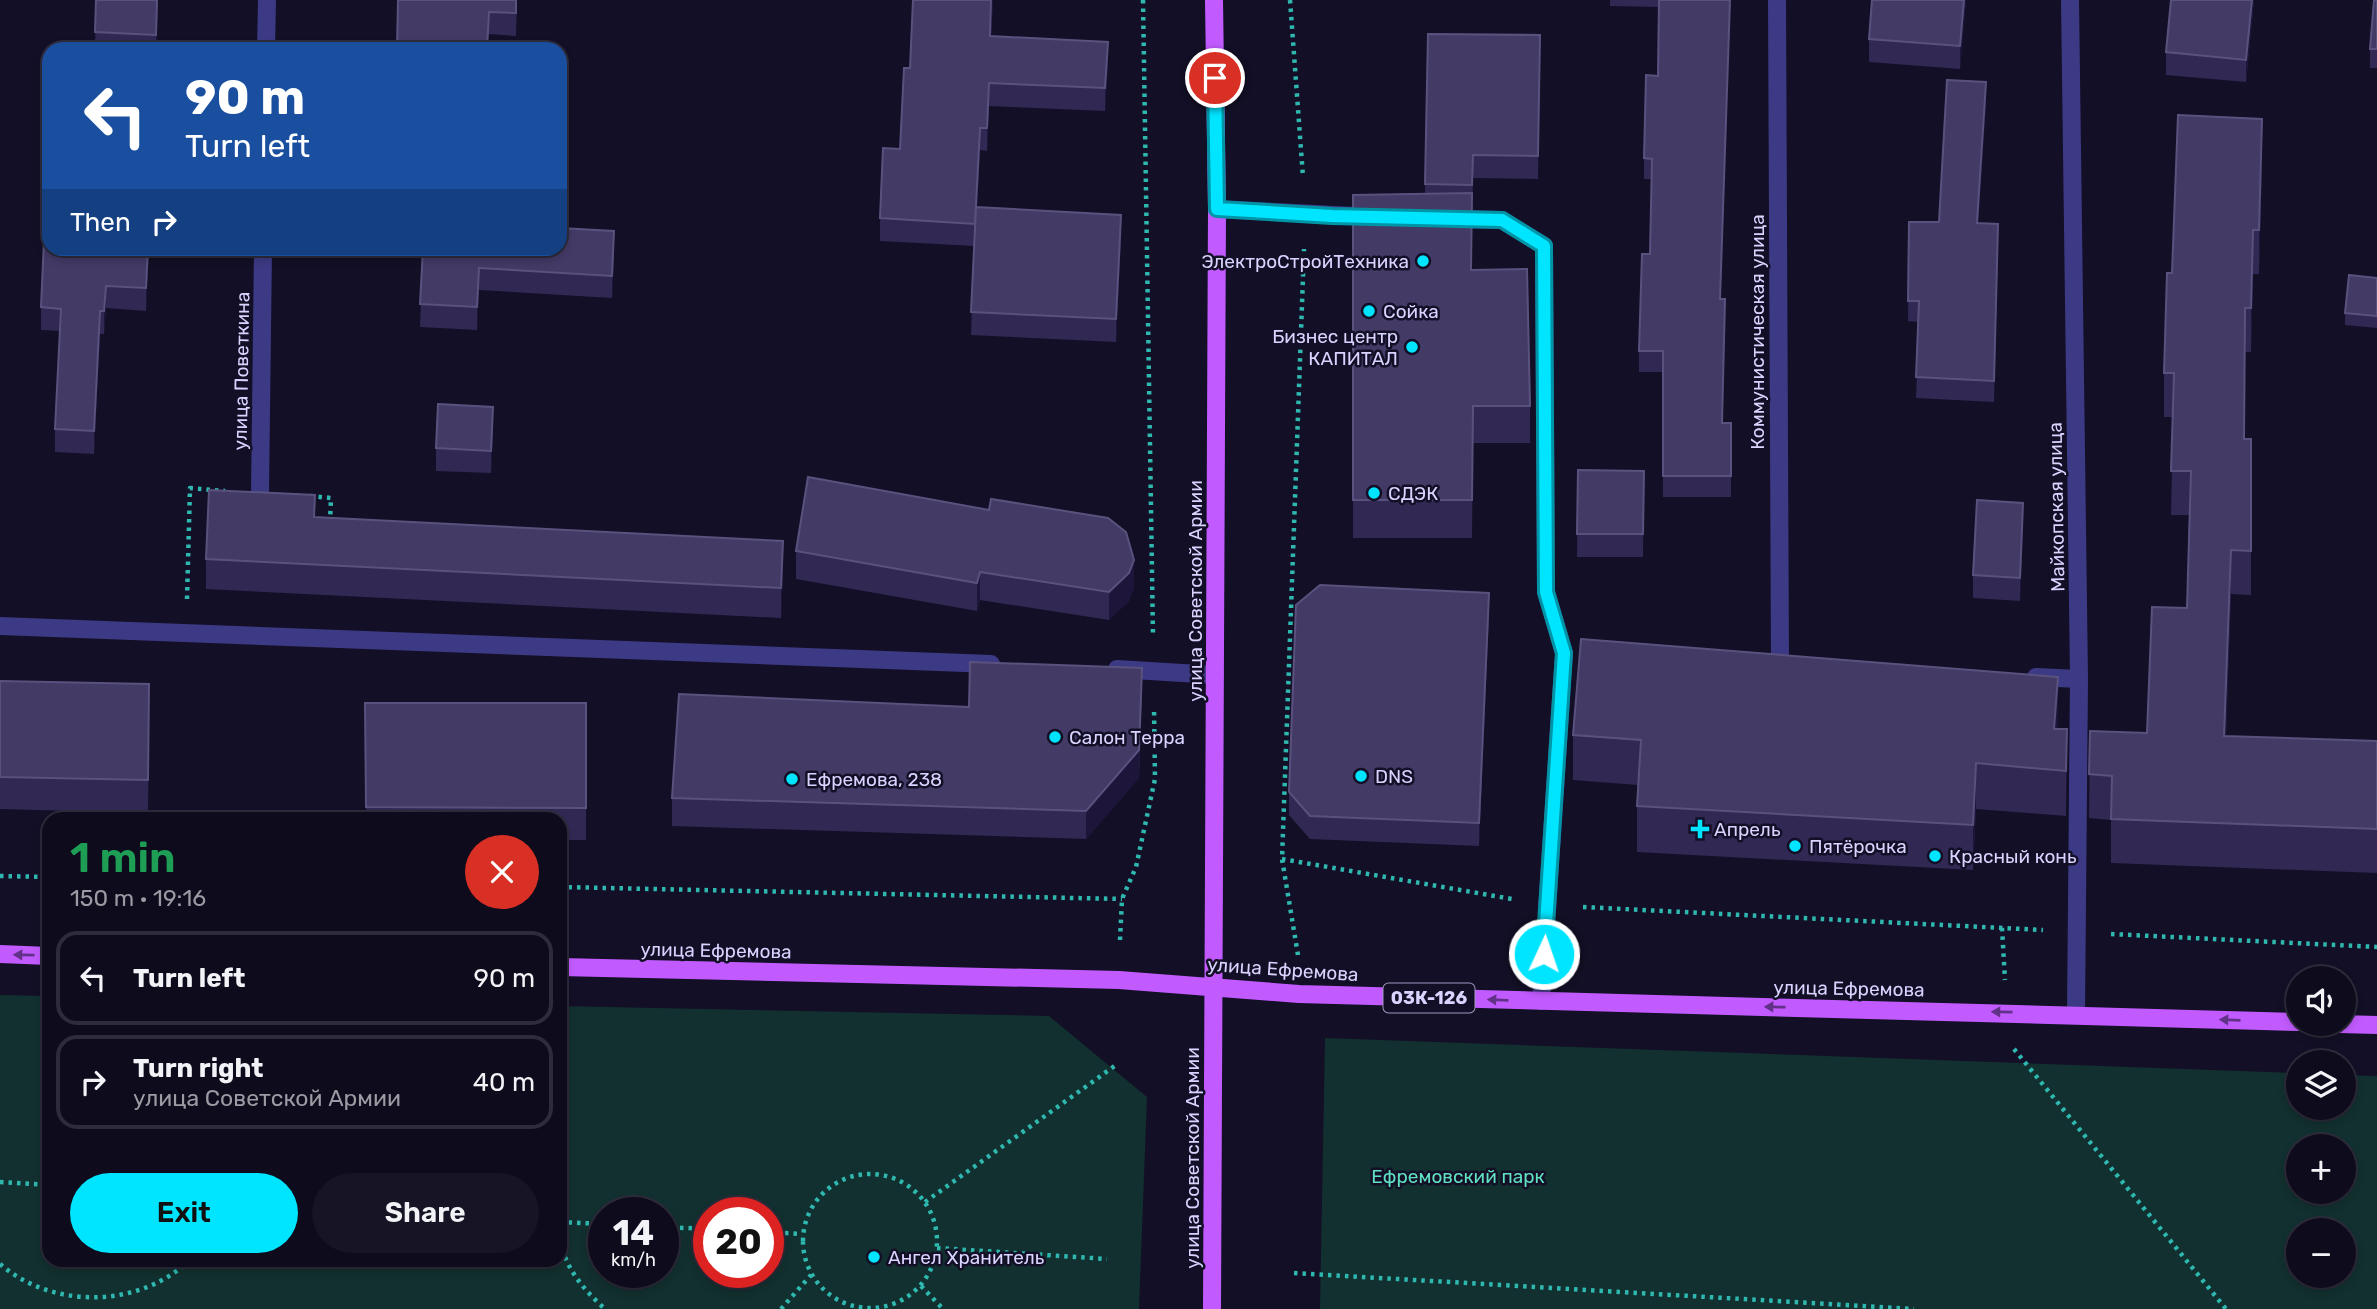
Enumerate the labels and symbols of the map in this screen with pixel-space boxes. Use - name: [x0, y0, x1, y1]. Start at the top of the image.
- pin: [1185, 48, 1245, 108]
- street label: Коммунистическая улица: [1746, 214, 1769, 450]
- place label: ЭлектроСтройТехника: [1201, 250, 1409, 273]
- marker: ЭлектроСтройТехника: [1415, 253, 1431, 269]
- street label: улица Поветкина: [229, 292, 254, 451]
- place label: Сойка: [1383, 300, 1439, 323]
- marker: Сойка: [1361, 303, 1377, 319]
- place label: Бизнес центр КАПИТАЛ: [1272, 325, 1398, 370]
- marker: Бизнес центр КАПИТАЛ: [1404, 339, 1420, 355]
- street label: Майкопская улица: [2044, 422, 2069, 592]
- street label: улица Советской Армии: [1184, 480, 1207, 702]
- place label: СДЭК: [1388, 482, 1438, 505]
- marker: СДЭК: [1366, 485, 1382, 501]
- place label: Салон Терра: [1069, 726, 1185, 749]
- marker: Салон Терра: [1047, 729, 1063, 745]
- place label: DNS: [1375, 765, 1413, 788]
- place label: Ефремова, 238: [806, 768, 942, 791]
- marker: DNS: [1353, 768, 1369, 784]
- marker: Ефремова, 238: [784, 771, 800, 787]
- place label: Апрель: [1714, 818, 1781, 841]
- marker: Апрель: [1692, 821, 1708, 837]
- place label: Пятёрочка: [1809, 835, 1907, 858]
- marker: Пятёрочка: [1787, 838, 1803, 854]
- place label: Красный конь: [1949, 845, 2077, 868]
- marker: Красный конь: [1927, 848, 1943, 864]
- position arrow: [1507, 917, 1581, 991]
- street label: улица Ефремова: [640, 938, 792, 963]
- one-way arrow: [13, 949, 35, 961]
- street label: улица Ефремова: [1207, 953, 1359, 986]
- street label: улица Ефремова: [1773, 976, 1925, 1001]
- road number: 03К-126: [1384, 984, 1474, 1013]
- one-way arrow: [1487, 995, 1509, 1006]
- one-way arrow: [1763, 1001, 1785, 1013]
- one-way arrow: [1991, 1006, 2013, 1018]
- one-way arrow: [2218, 1014, 2240, 1025]
- street label: улица Советской Армии: [1181, 1047, 1204, 1269]
- park label: Ефремовский парк: [1371, 1165, 1545, 1188]
- speed limit sign: 20: [693, 1197, 784, 1288]
- place label: Ангел Хранитель: [888, 1246, 1045, 1269]
- marker: Ангел Хранитель: [866, 1249, 882, 1265]

